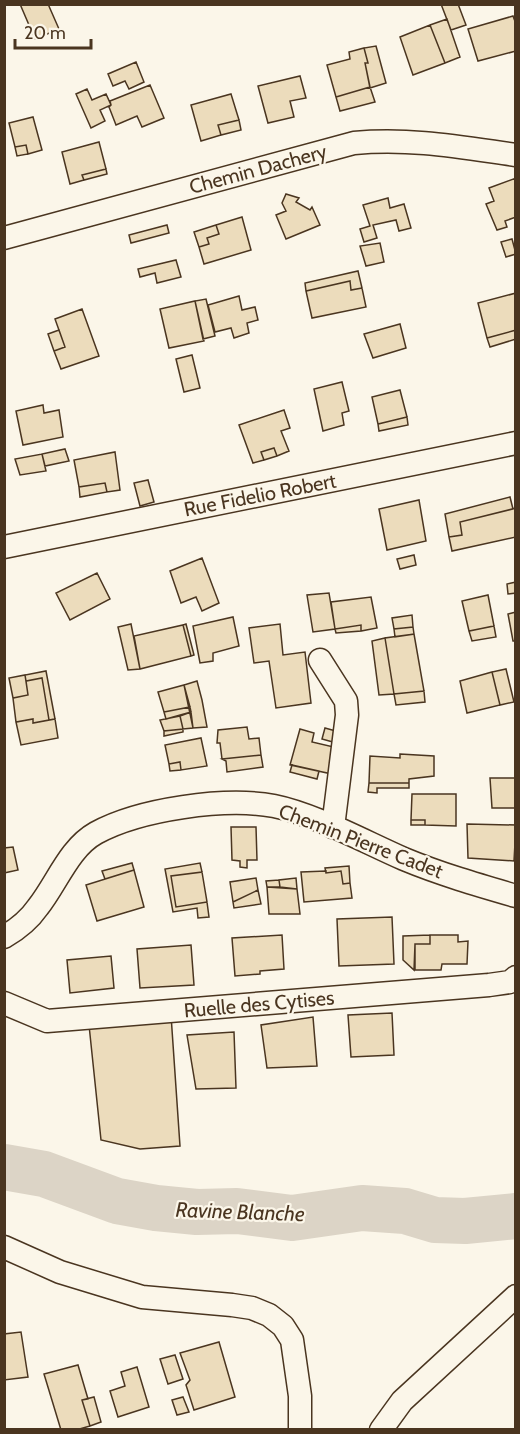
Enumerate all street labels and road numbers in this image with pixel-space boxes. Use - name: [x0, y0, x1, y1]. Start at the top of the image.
- street label: Chemin Dachery: [187, 139, 329, 199]
- street label: Rue Fidelio Robert: [182, 468, 338, 522]
- street label: Chemin Pierre Cadet: [276, 799, 447, 883]
- street label: Ruelle des Cytises: [183, 985, 335, 1023]

